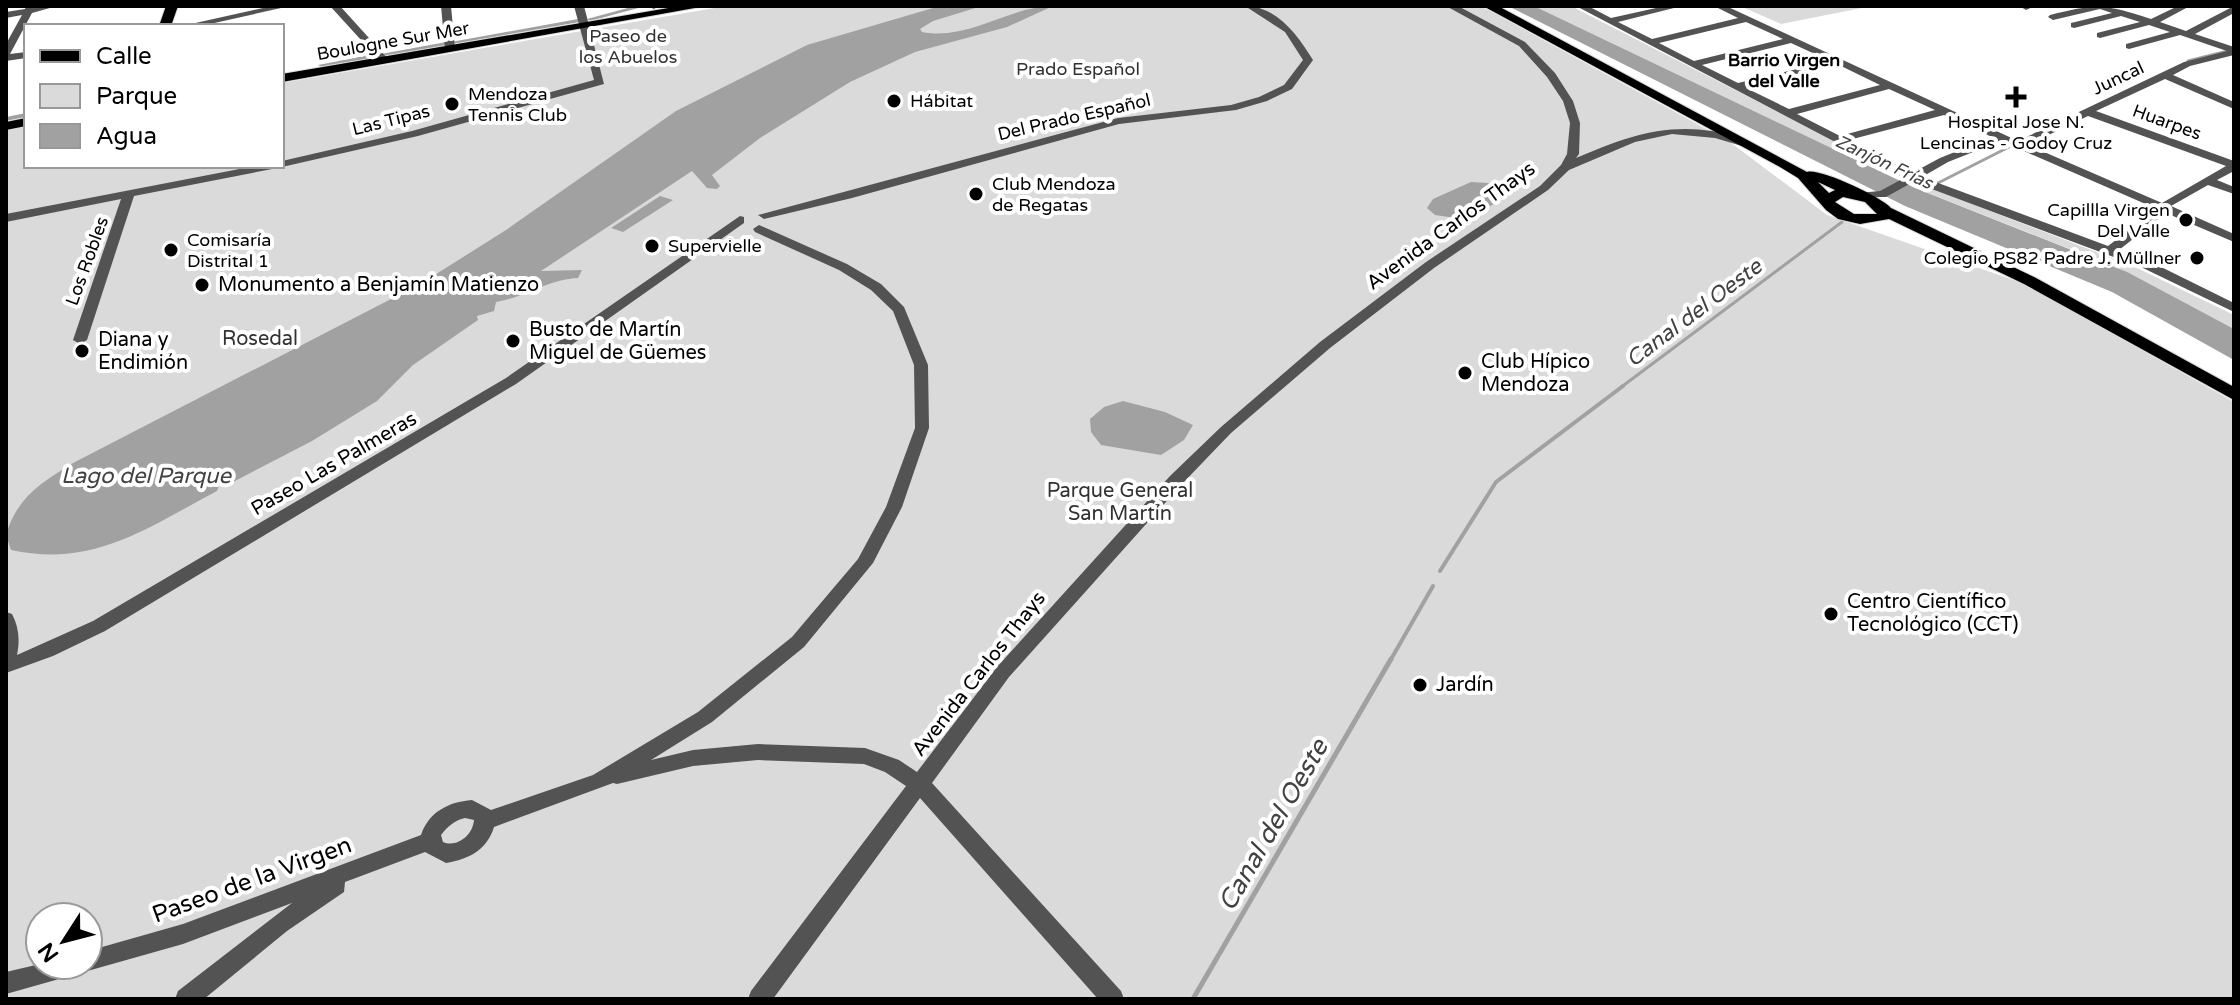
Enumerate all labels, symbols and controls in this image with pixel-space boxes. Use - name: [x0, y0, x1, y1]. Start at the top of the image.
- street label: Boulogne Sur Mer: [315, 17, 471, 65]
- legend: [24, 24, 284, 168]
- park label: Paseo de los Abuelos: [579, 25, 677, 68]
- text: Calle: [96, 42, 152, 71]
- district label: Barrio Virgen del Valle: [1728, 49, 1840, 92]
- street label: Juncal: [2089, 57, 2147, 99]
- park label: Prado Español: [1016, 58, 1140, 80]
- text: Parque: [96, 82, 177, 111]
- place label: Mendoza Tennis Club: [468, 83, 567, 126]
- marker: Hospital Jose N. Lencinas - Godoy Cruz: [2005, 86, 2027, 108]
- street label: Del Prado Español: [995, 89, 1153, 145]
- place label: Hábitat: [910, 90, 973, 112]
- marker: Hábitat: [885, 92, 903, 110]
- marker: Mendoza Tennis Club: [443, 95, 461, 113]
- street label: Huarpes: [2130, 99, 2204, 145]
- street label: Las Tipas: [350, 100, 432, 140]
- place label: Hospital Jose N. Lencinas - Godoy Cruz: [1920, 111, 2112, 154]
- text: Agua: [96, 122, 157, 151]
- water label: Zanjón Frías: [1832, 130, 1937, 195]
- street label: Avenida Carlos Thays: [1362, 157, 1540, 295]
- place label: Club Mendoza de Regatas: [992, 173, 1116, 216]
- marker: Club Mendoza de Regatas: [967, 185, 985, 203]
- place label: Capillla Virgen Del Valle: [2047, 199, 2170, 242]
- marker: Capillla Virgen Del Valle: [2177, 211, 2195, 229]
- street label: Los Robles: [61, 214, 113, 308]
- place label: Comisaría Distrital 1: [187, 229, 271, 272]
- place label: Supervielle: [668, 235, 762, 257]
- marker: Supervielle: [643, 237, 661, 255]
- marker: Comisaría Distrital 1: [162, 241, 180, 259]
- place label: Colegio PS82 Padre J. Müllner: [1924, 247, 2181, 269]
- marker: Colegio PS82 Padre J. Müllner: [2188, 249, 2206, 267]
- water label: Canal del Oeste: [1621, 253, 1768, 372]
- place label: Monumento a Benjamín Matienzo: [218, 273, 539, 297]
- marker: Monumento a Benjamín Matienzo: [193, 276, 211, 294]
- place label: Busto de Martín Miguel de Güemes: [529, 318, 706, 365]
- park label: Rosedal: [222, 327, 298, 351]
- place label: Diana y Endimión: [98, 328, 188, 375]
- marker: Busto de Martín Miguel de Güemes: [504, 332, 522, 350]
- marker: Diana y Endimión: [73, 342, 91, 360]
- place label: Club Hípico Mendoza: [1481, 350, 1590, 397]
- marker: Club Hípico Mendoza: [1456, 364, 1474, 382]
- street label: Paseo Las Palmeras: [247, 407, 421, 521]
- water label: Lago del Parque: [61, 463, 233, 489]
- park label: Parque General San Martín: [1047, 479, 1193, 526]
- street label: Avenida Carlos Thays: [907, 587, 1051, 761]
- place label: Centro Científico Tecnológico (CCT): [1847, 590, 2019, 637]
- marker: Centro Científico Tecnológico (CCT): [1822, 605, 1840, 623]
- place label: Jardín: [1436, 673, 1494, 697]
- marker: Jardín: [1411, 676, 1429, 694]
- water label: Canal del Oeste: [1211, 733, 1335, 916]
- street label: Paseo de la Virgen: [148, 830, 356, 930]
- north arrow: [24, 901, 104, 981]
- text: N: [33, 937, 64, 967]

